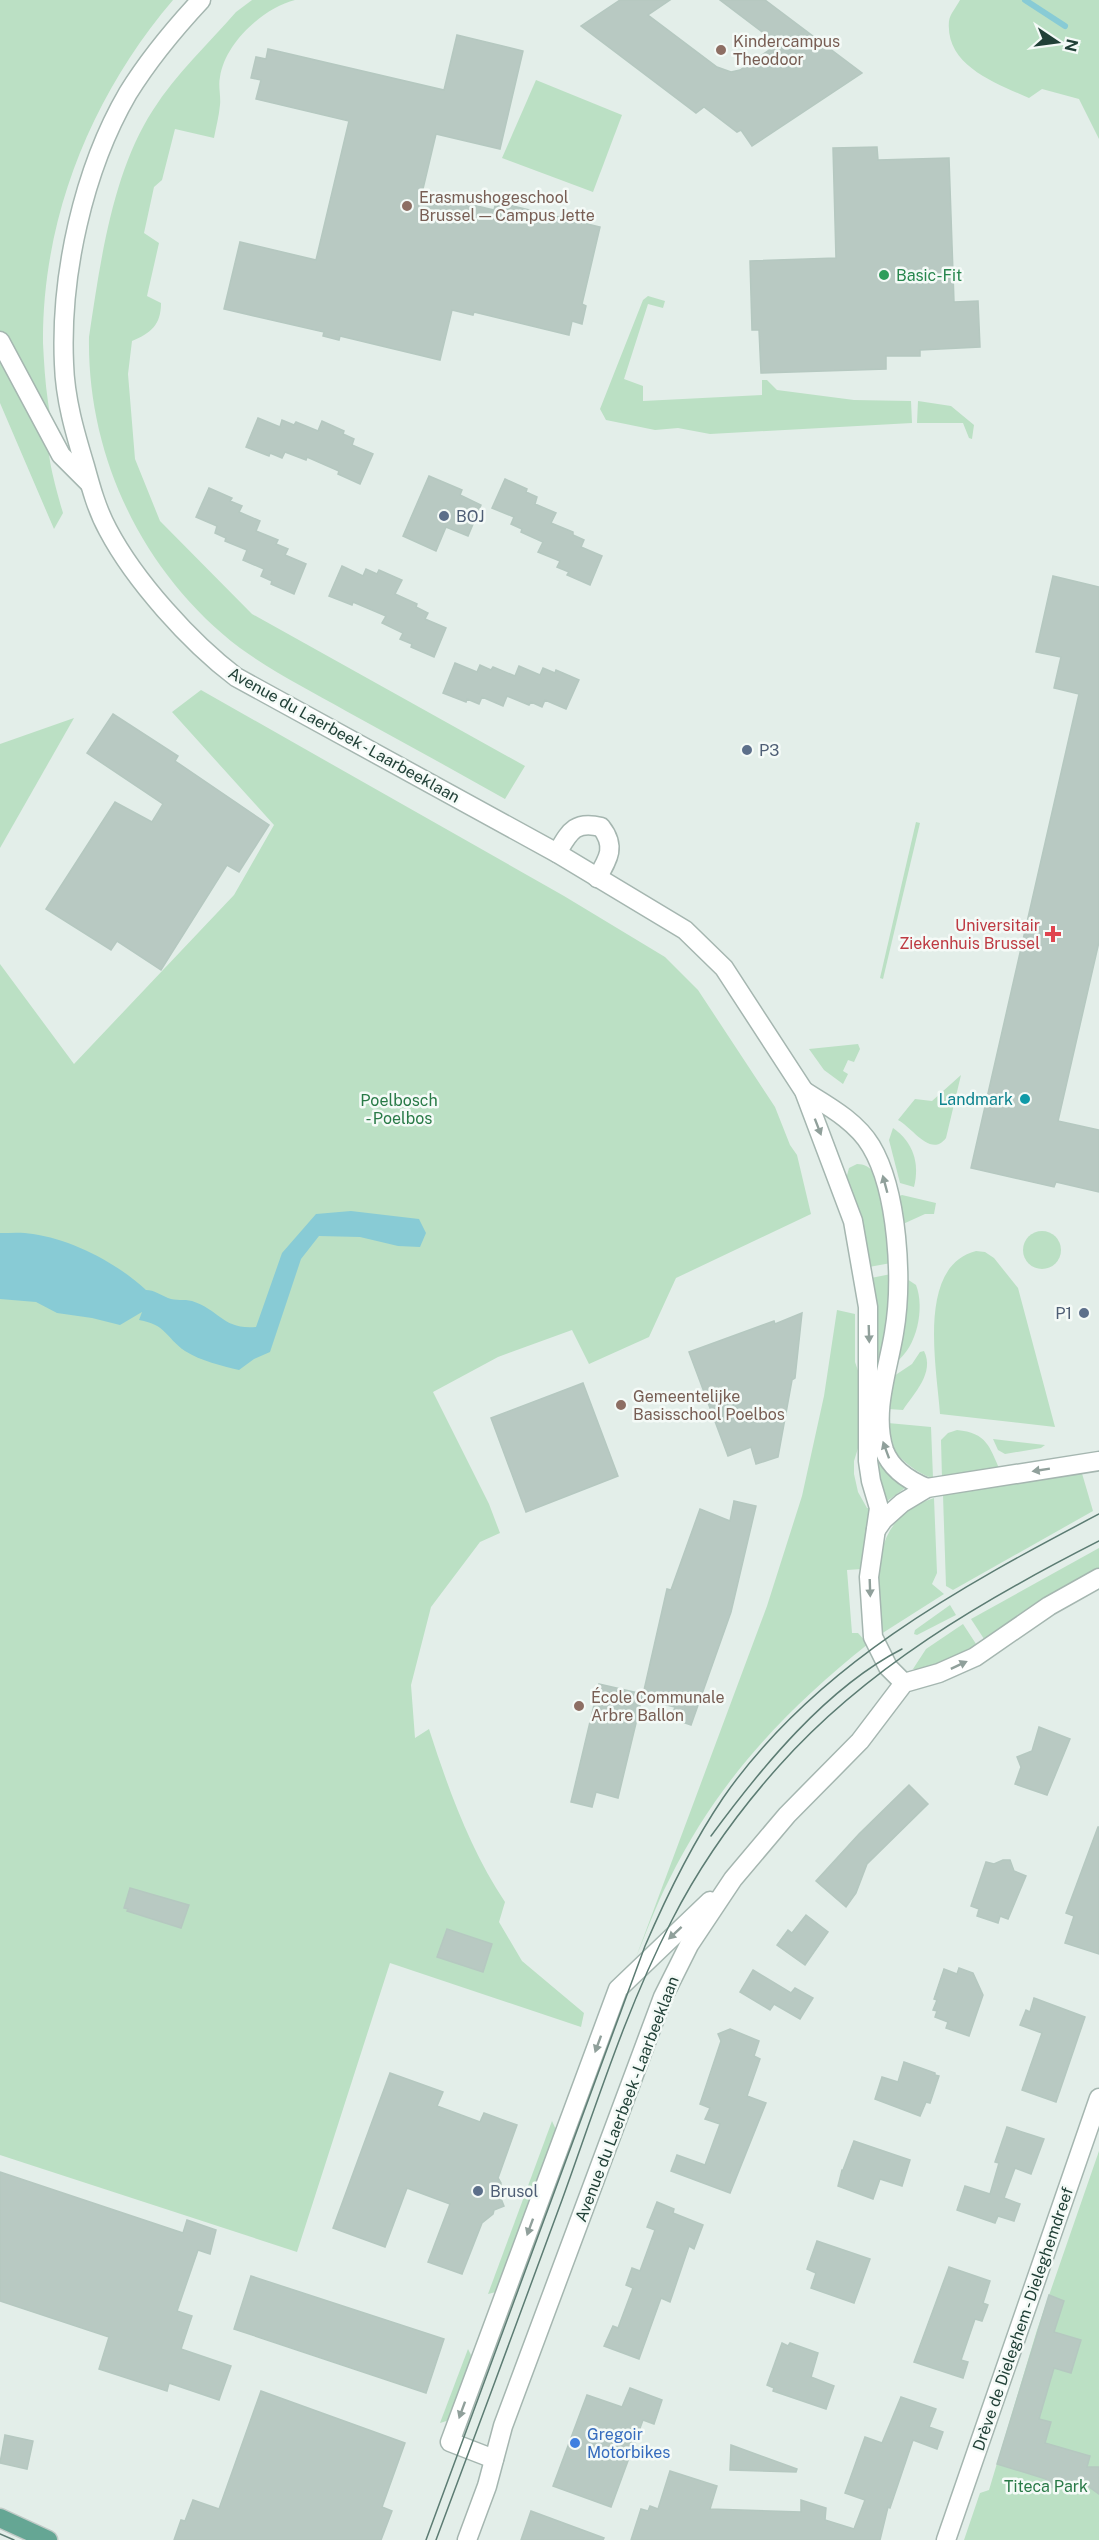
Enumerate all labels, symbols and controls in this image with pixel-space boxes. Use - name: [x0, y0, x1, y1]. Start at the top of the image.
- north arrow: [1027, 12, 1087, 72]
- place label: Kindercampus Theodoor: [733, 32, 840, 69]
- text: N: [1060, 37, 1082, 53]
- marker: Kindercampus Theodoor: [714, 43, 728, 57]
- place label: Erasmushogeschool Brussel — Campus Jette: [419, 188, 595, 225]
- marker: Erasmushogeschool Brussel — Campus Jette: [400, 199, 414, 213]
- place label: Basic-Fit: [896, 266, 962, 285]
- marker: Basic-Fit: [877, 268, 891, 282]
- place label: BOJ: [456, 507, 484, 526]
- marker: BOJ: [437, 509, 451, 523]
- street label: Avenue du Laerbeek - Laarbeeklaan: [225, 663, 463, 807]
- place label: P3: [759, 741, 779, 760]
- marker: P3: [740, 743, 754, 757]
- place label: Universitair Ziekenhuis Brussel: [899, 916, 1040, 953]
- marker: Universitair Ziekenhuis Brussel: [1044, 925, 1062, 943]
- place label: Landmark: [938, 1090, 1013, 1109]
- park label: Poelbosch - Poelbos: [360, 1091, 438, 1128]
- marker: Landmark: [1018, 1092, 1032, 1106]
- one-way arrow: [814, 1118, 824, 1136]
- one-way arrow: [880, 1175, 889, 1193]
- place label: P1: [1055, 1304, 1072, 1323]
- marker: P1: [1077, 1306, 1091, 1320]
- one-way arrow: [865, 1325, 874, 1344]
- place label: Gemeentelijke Basisschool Poelbos: [633, 1387, 785, 1424]
- marker: Gemeentelijke Basisschool Poelbos: [614, 1398, 628, 1412]
- one-way arrow: [880, 1440, 890, 1458]
- one-way arrow: [1032, 1466, 1051, 1475]
- one-way arrow: [865, 1578, 874, 1597]
- one-way arrow: [950, 1660, 967, 1669]
- place label: École Communale Arbre Ballon: [591, 1687, 724, 1725]
- marker: École Communale Arbre Ballon: [572, 1699, 586, 1713]
- one-way arrow: [668, 1926, 683, 1939]
- street label: Avenue du Laerbeek - Laarbeeklaan: [571, 1973, 683, 2225]
- one-way arrow: [593, 2035, 602, 2053]
- place label: Brusol: [490, 2182, 538, 2201]
- marker: Brusol: [471, 2184, 485, 2198]
- street label: Drève de Dieleghem - Dieleghemdreef: [969, 2185, 1077, 2453]
- one-way arrow: [524, 2218, 534, 2236]
- one-way arrow: [456, 2401, 466, 2419]
- place label: Gregoir Motorbikes: [587, 2425, 670, 2462]
- marker: Gregoir Motorbikes: [568, 2436, 582, 2450]
- park label: Titeca Park: [1004, 2477, 1088, 2496]

